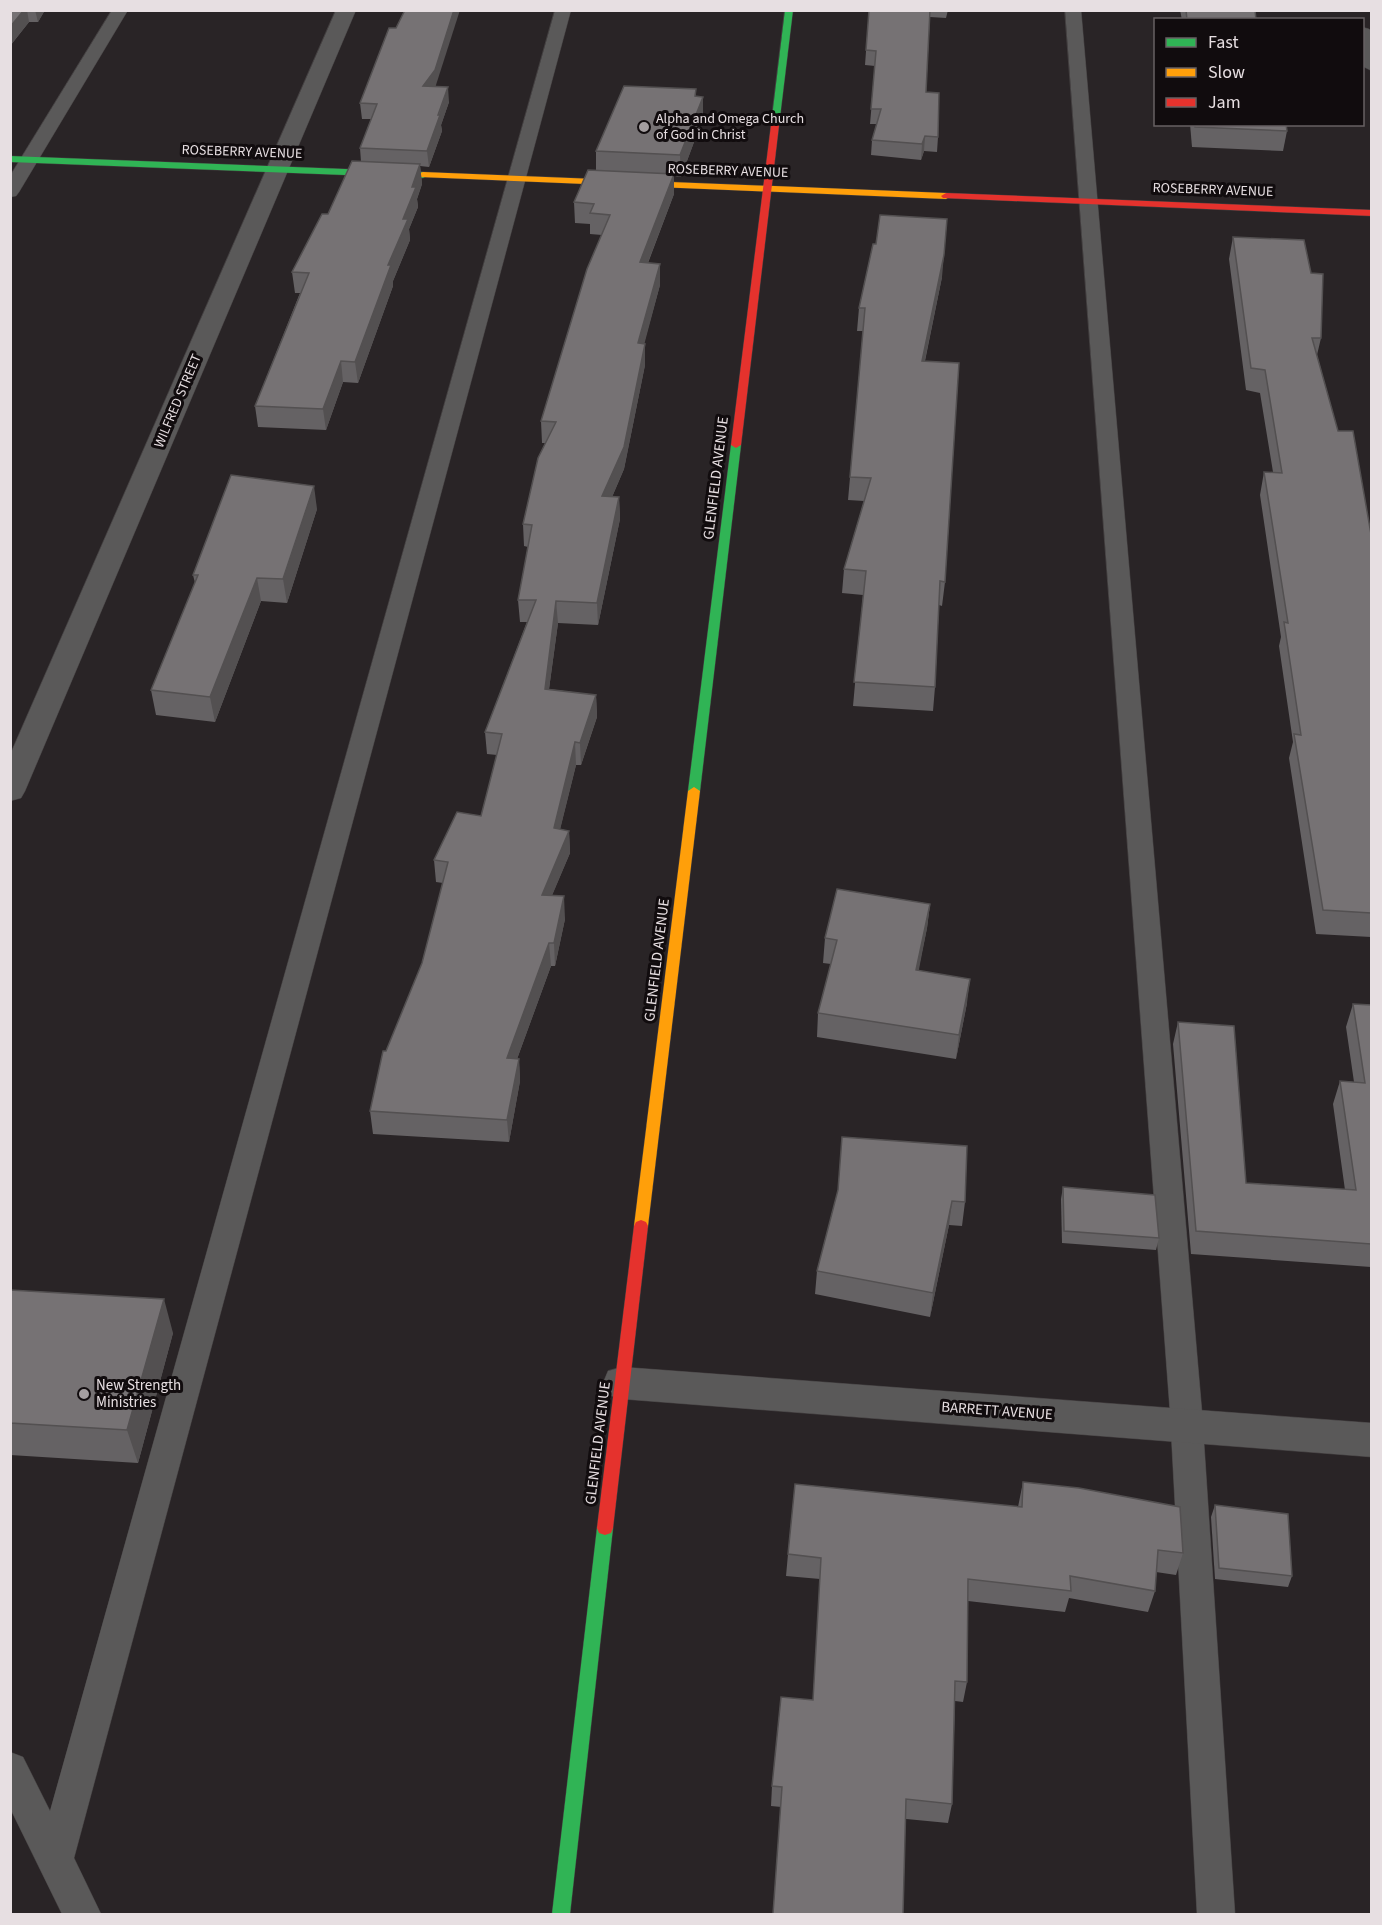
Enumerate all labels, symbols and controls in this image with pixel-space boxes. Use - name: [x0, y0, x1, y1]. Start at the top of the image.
- legend: [1154, 18, 1364, 126]
- text: Fast: [1208, 30, 1239, 55]
- text: Slow: [1208, 60, 1245, 85]
- text: Jam: [1208, 90, 1241, 115]
- place label: Alpha and Omega Church of God in Christ: [656, 109, 804, 145]
- marker: Alpha and Omega Church of God in Christ: [637, 120, 651, 134]
- street label: ROSEBERRY AVENUE: [181, 140, 303, 164]
- street label: ROSEBERRY AVENUE: [667, 159, 789, 183]
- street label: ROSEBERRY AVENUE: [1152, 178, 1274, 202]
- street label: WILFRED STREET: [149, 351, 207, 451]
- street label: GLENFIELD AVENUE: [698, 415, 734, 541]
- street label: GLENFIELD AVENUE: [639, 897, 675, 1023]
- place label: New Strength Ministries: [96, 1375, 181, 1413]
- street label: GLENFIELD AVENUE: [580, 1380, 616, 1506]
- marker: New Strength Ministries: [77, 1387, 91, 1401]
- street label: BARRETT AVENUE: [940, 1397, 1054, 1425]

